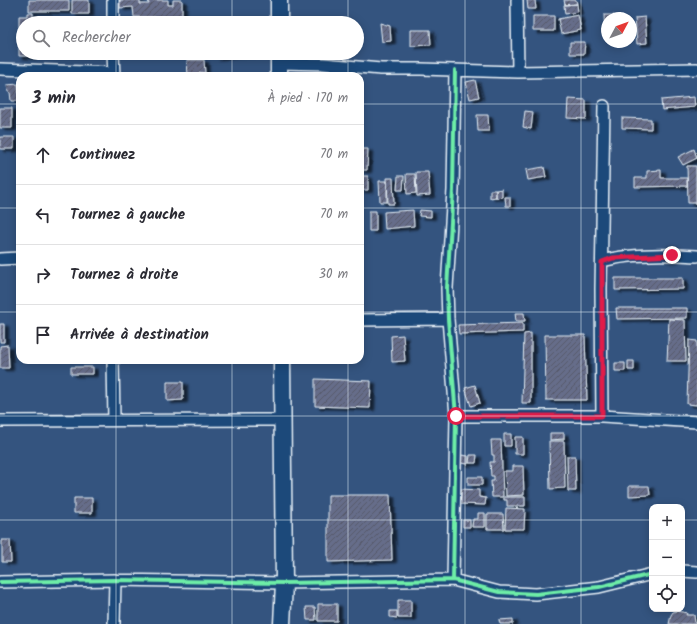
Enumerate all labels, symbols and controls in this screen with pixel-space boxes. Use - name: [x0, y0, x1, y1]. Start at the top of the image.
- north arrow: [601, 12, 637, 48]
- search box: [16, 16, 364, 60]
- text: Rechercher: [62, 26, 130, 50]
- icon: search: [30, 27, 52, 49]
- text: 3 min: [32, 85, 76, 112]
- text: À pied · 170 m: [268, 88, 348, 109]
- text: Continuez: [70, 143, 135, 167]
- icon: ahead: [32, 144, 54, 166]
- text: 70 m: [320, 144, 348, 165]
- text: Tournez à gauche: [70, 203, 185, 227]
- icon: left: [32, 204, 54, 226]
- text: 70 m: [320, 204, 348, 225]
- route end: [663, 246, 681, 264]
- text: Tournez à droite: [70, 263, 178, 287]
- icon: right: [32, 264, 54, 286]
- text: 30 m: [319, 264, 348, 285]
- text: Arrivée à destination: [70, 323, 209, 347]
- icon: arrive: [32, 324, 54, 346]
- route start: [447, 407, 465, 425]
- map controls: [649, 504, 685, 612]
- button: +: [649, 504, 685, 540]
- button: −: [649, 540, 685, 576]
- button: locate: [649, 576, 685, 612]

